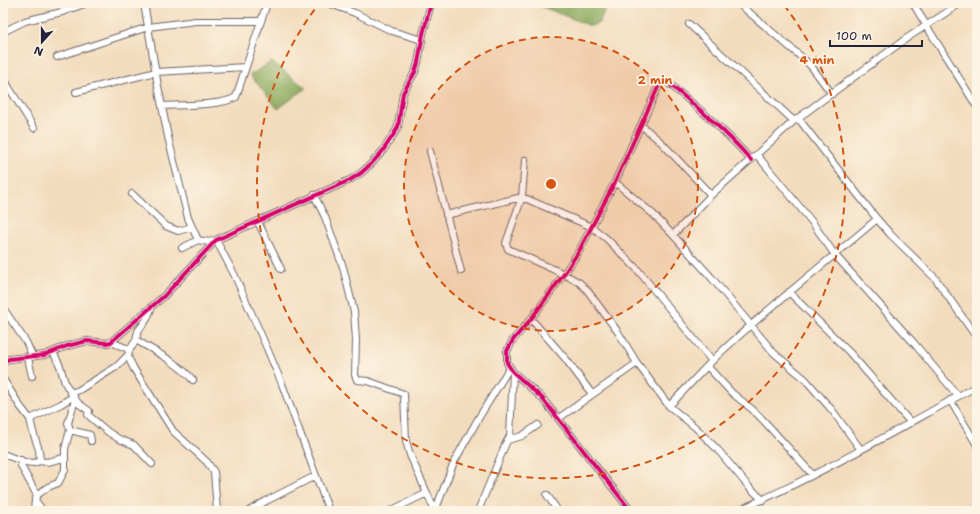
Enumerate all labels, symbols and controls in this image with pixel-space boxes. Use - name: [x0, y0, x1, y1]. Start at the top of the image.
- north arrow: [22, 22, 62, 62]
- scale bar: [830, 22, 922, 48]
- text: 100 m: [836, 28, 872, 44]
- text: N: [32, 42, 45, 59]
- text: 4 min: [800, 52, 835, 68]
- text: 2 min: [638, 72, 673, 88]
- centre of rings: [544, 177, 558, 191]

